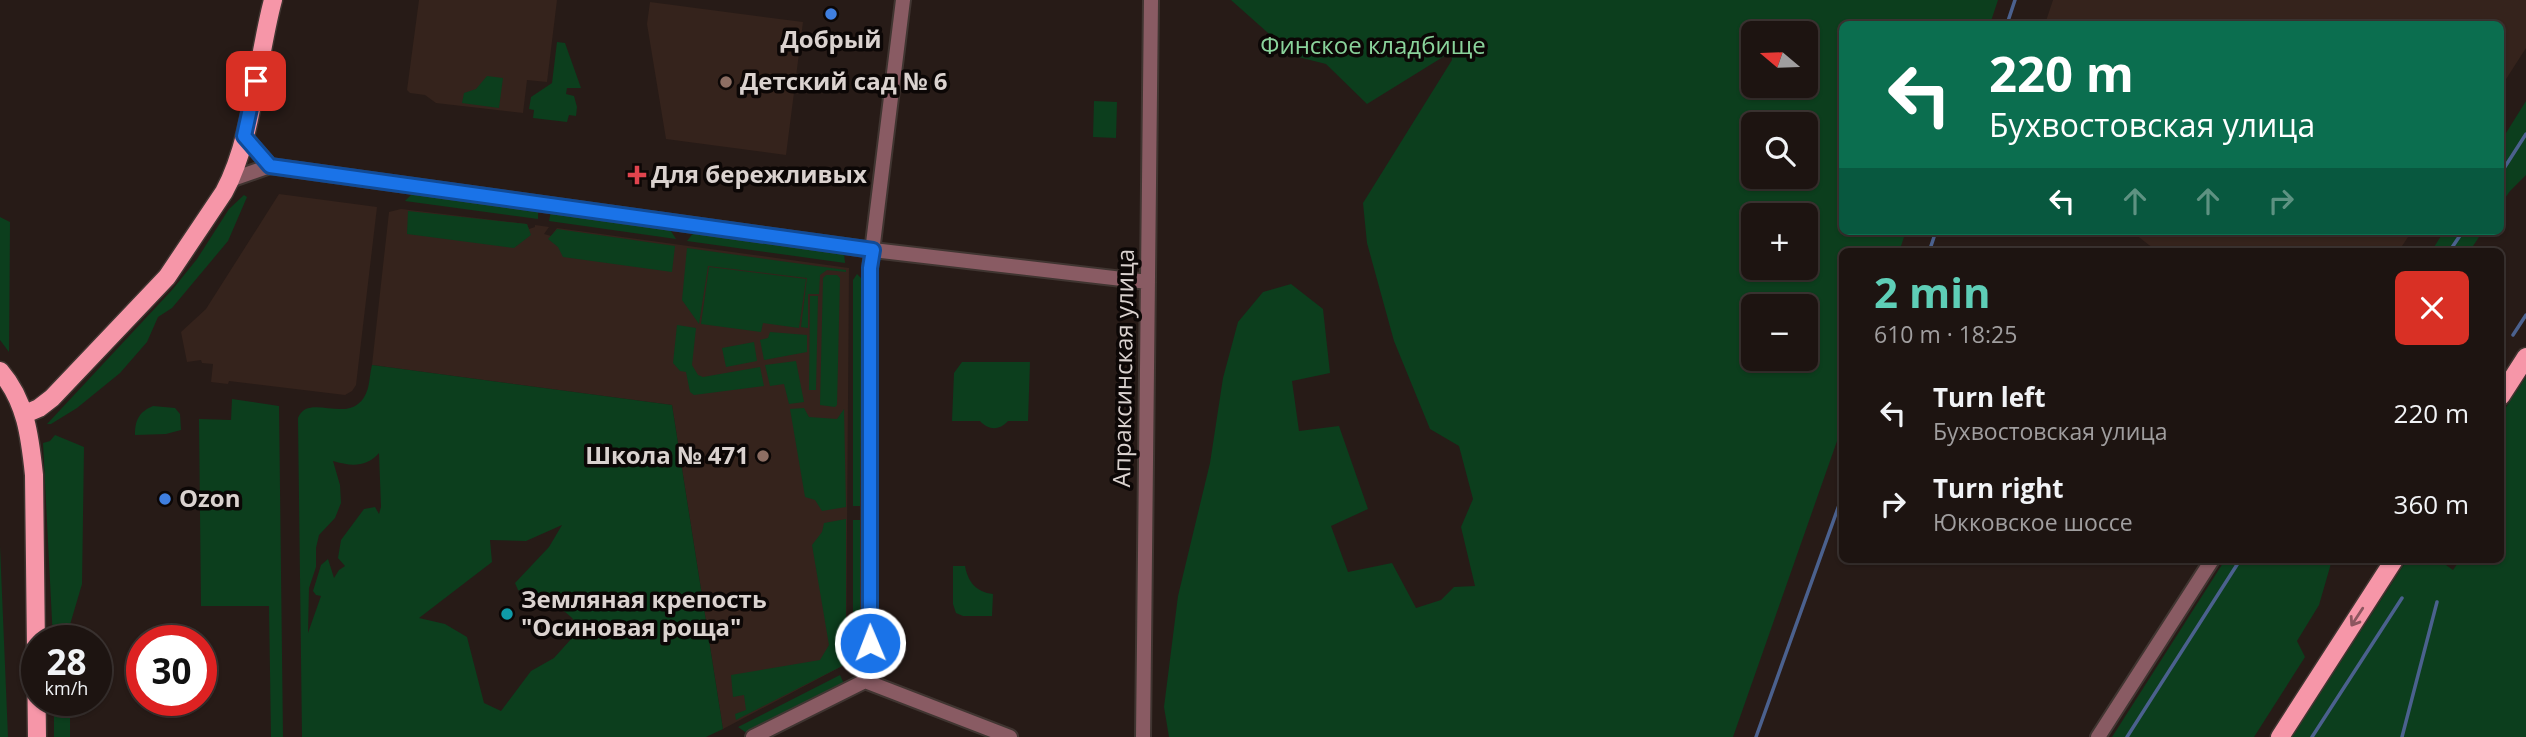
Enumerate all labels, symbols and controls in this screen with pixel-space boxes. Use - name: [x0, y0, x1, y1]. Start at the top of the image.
- marker: Добрый: [823, 6, 839, 22]
- north arrow: [1741, 21, 1818, 98]
- map controls: [1741, 21, 1818, 371]
- place label: Добрый: [780, 22, 882, 55]
- park label: Финское кладбище: [1260, 28, 1486, 61]
- text: 220 m: [1989, 40, 2134, 106]
- icon: left: [1874, 49, 1965, 140]
- pin: [226, 51, 286, 111]
- icon: arrive: [237, 62, 275, 100]
- place label: Детский сад № 6: [740, 64, 947, 97]
- marker: Детский сад № 6: [718, 74, 734, 90]
- text: Бухвостовская улица: [1989, 103, 2315, 146]
- button: search: [1741, 112, 1818, 189]
- place label: Для бережливых: [651, 157, 867, 190]
- marker: Для бережливых: [629, 167, 645, 183]
- icon: left: [2043, 182, 2081, 220]
- icon: ahead: [2116, 182, 2154, 220]
- icon: ahead: [2189, 182, 2227, 220]
- icon: right: [2262, 182, 2300, 220]
- button: +: [1741, 203, 1818, 280]
- street label: Апраксинская улица: [1104, 248, 1141, 488]
- text: 2 min: [1874, 263, 1991, 320]
- button: close: [2395, 271, 2469, 345]
- button: −: [1741, 294, 1818, 371]
- text: 610 m · 18:25: [1874, 318, 2017, 350]
- text: Turn left: [1933, 379, 2045, 415]
- icon: left: [1874, 394, 1912, 432]
- text: 220 m: [2394, 395, 2469, 431]
- text: Бухвостовская улица: [1933, 415, 2167, 447]
- place label: Школа № 471: [585, 438, 749, 471]
- marker: Школа № 471: [755, 448, 771, 464]
- text: Turn right: [1933, 470, 2064, 506]
- place label: Ozon: [179, 481, 240, 514]
- icon: right: [1874, 485, 1912, 523]
- text: 360 m: [2394, 486, 2469, 522]
- marker: Ozon: [157, 491, 173, 507]
- text: Юкковское шоссе: [1933, 506, 2133, 538]
- place label: Земляная крепость "Осиновая роща": [521, 582, 767, 643]
- marker: Земляная крепость "Осиновая роща": [499, 606, 515, 622]
- position arrow: [833, 606, 907, 680]
- one-way arrow: [2349, 607, 2363, 627]
- speed limit sign: 30: [126, 625, 217, 716]
- text: 28: [46, 638, 87, 685]
- text: km/h: [45, 676, 88, 700]

